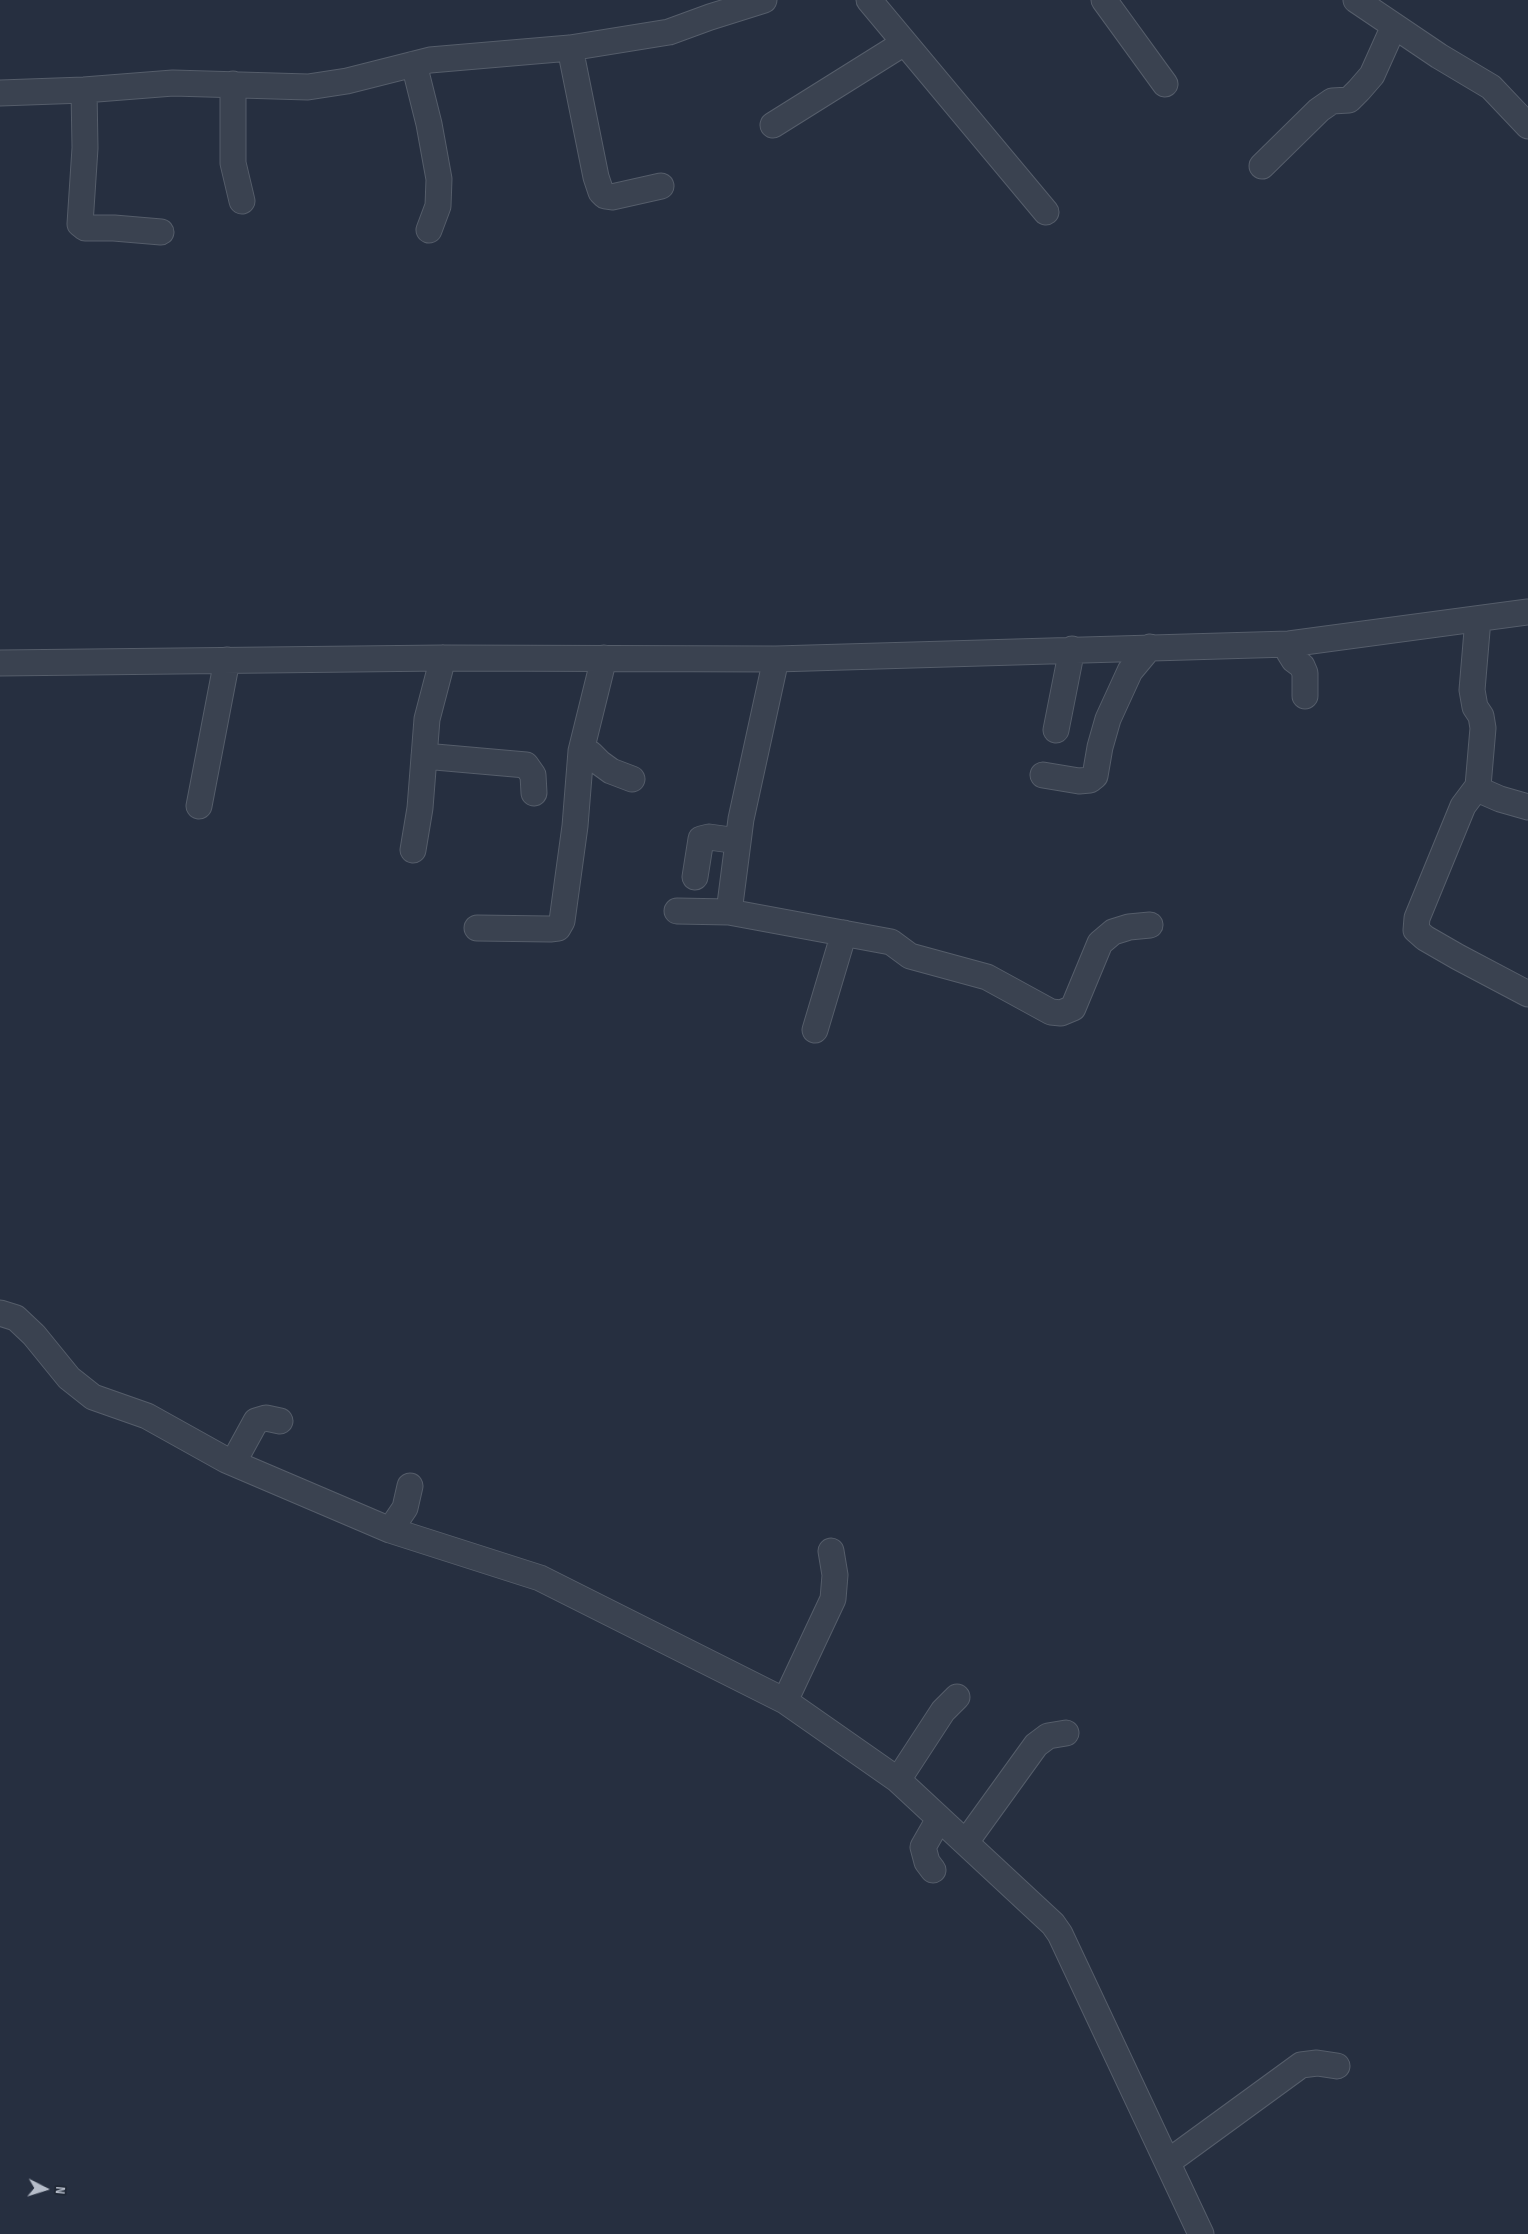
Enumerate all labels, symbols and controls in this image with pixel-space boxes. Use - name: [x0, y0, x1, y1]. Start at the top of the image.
- north arrow: [20, 2164, 70, 2214]
- text: N: [52, 2186, 69, 2195]

